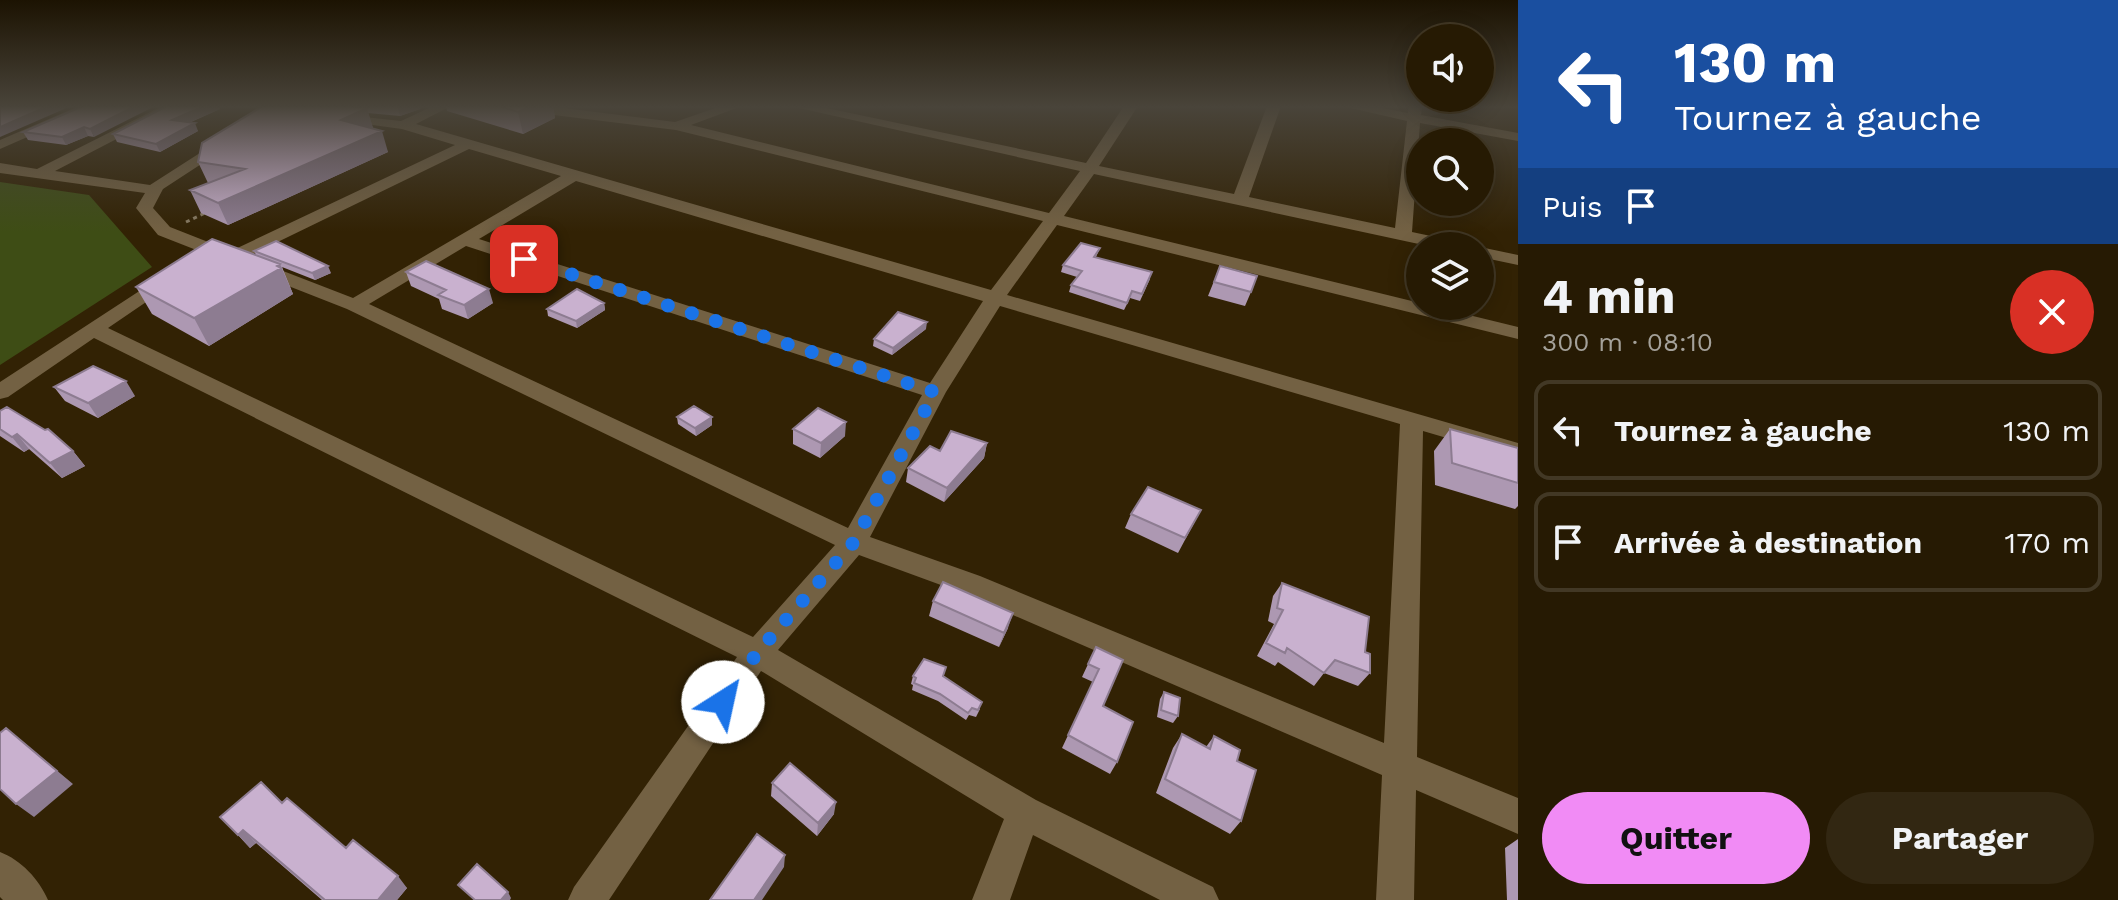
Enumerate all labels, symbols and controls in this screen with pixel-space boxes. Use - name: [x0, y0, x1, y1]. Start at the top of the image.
- map controls: [1406, 24, 1494, 320]
- button: sound: [1406, 24, 1494, 112]
- text: 130 m: [1674, 30, 1836, 96]
- icon: left: [1542, 32, 1646, 136]
- text: Tournez à gauche: [1674, 97, 1982, 139]
- button: search: [1406, 128, 1494, 216]
- icon: arrive: [1619, 184, 1663, 228]
- text: Puis: [1542, 189, 1603, 224]
- pin: [490, 225, 558, 293]
- button: layers: [1406, 232, 1494, 320]
- icon: arrive: [502, 237, 546, 281]
- text: 4 min: [1542, 268, 1676, 325]
- button: close: [2010, 270, 2094, 354]
- text: 300 m · 08:10: [1542, 327, 1713, 357]
- icon: left: [1546, 408, 1590, 452]
- text: Tournez à gauche: [1614, 413, 1872, 448]
- text: 130 m: [2003, 413, 2090, 448]
- icon: arrive: [1546, 520, 1590, 564]
- text: Arrivée à destination: [1614, 525, 1922, 560]
- text: 170 m: [2005, 525, 2090, 560]
- position arrow: [681, 660, 765, 744]
- button: Quitter: [1542, 792, 1810, 884]
- button: Partager: [1826, 792, 2094, 884]

